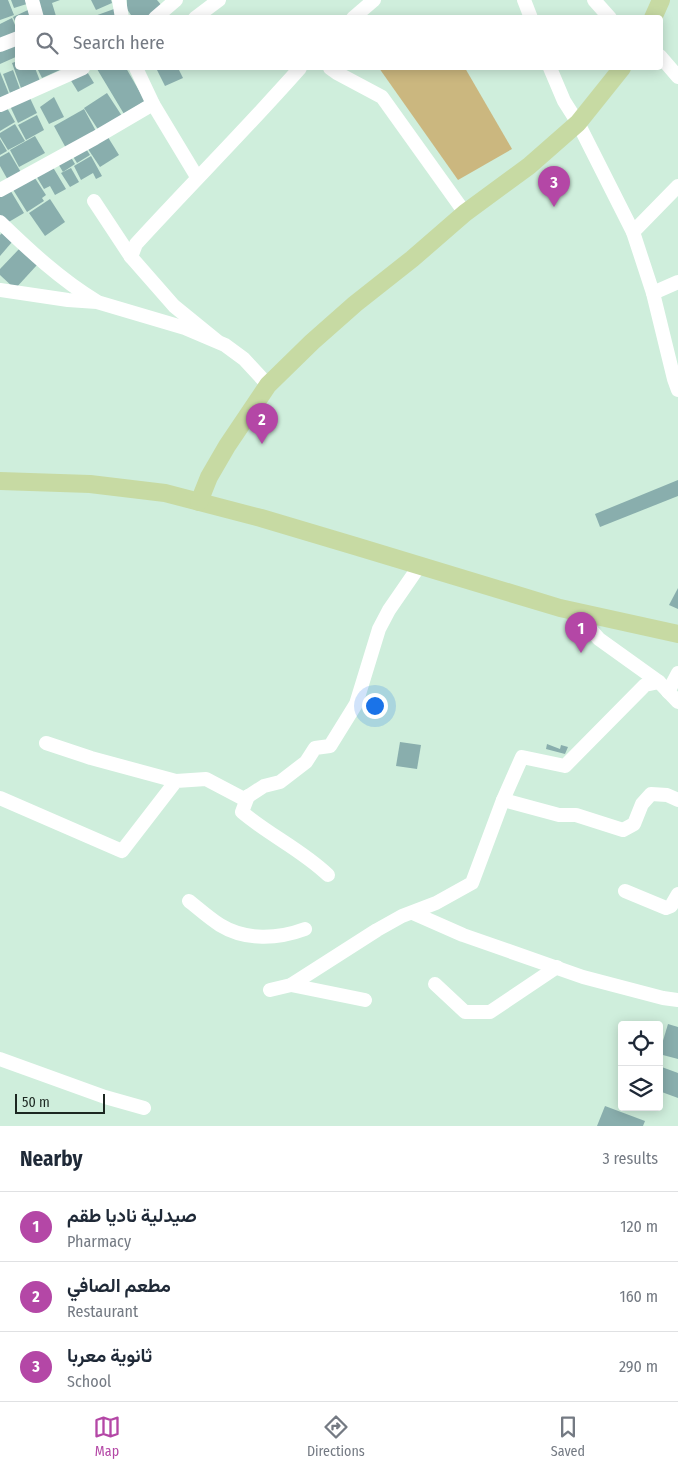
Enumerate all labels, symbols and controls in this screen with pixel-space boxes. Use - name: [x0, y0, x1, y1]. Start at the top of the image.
- search box: [15, 15, 663, 70]
- icon: search: [33, 29, 61, 57]
- text: Search here: [73, 31, 165, 54]
- pin: 3: [538, 166, 570, 207]
- pin: 2: [246, 403, 278, 444]
- pin: 1: [565, 612, 597, 653]
- your location: [362, 693, 388, 719]
- map controls: [618, 1021, 663, 1111]
- button: locate: [618, 1021, 663, 1066]
- button: layers: [618, 1066, 663, 1111]
- scale bar: [15, 1091, 105, 1114]
- text: 50 m: [22, 1094, 50, 1111]
- text: Nearby: [20, 1146, 82, 1172]
- text: 3 results: [602, 1149, 658, 1168]
- text: صيدلية ناديا طقم: [67, 1204, 197, 1227]
- text: 1: [33, 1217, 39, 1236]
- text: 120 m: [620, 1217, 658, 1236]
- text: Pharmacy: [67, 1232, 131, 1251]
- text: مطعم الصافي: [67, 1274, 171, 1297]
- text: 2: [32, 1287, 40, 1306]
- text: 160 m: [619, 1287, 658, 1306]
- text: Restaurant: [67, 1302, 138, 1321]
- text: ثانوية معربا: [67, 1344, 152, 1367]
- text: 3: [32, 1357, 40, 1376]
- text: 290 m: [619, 1357, 658, 1376]
- text: School: [67, 1372, 111, 1391]
- tab: Map: [93, 1413, 121, 1460]
- tab: Directions: [307, 1413, 365, 1460]
- tab: Saved: [551, 1413, 585, 1460]

